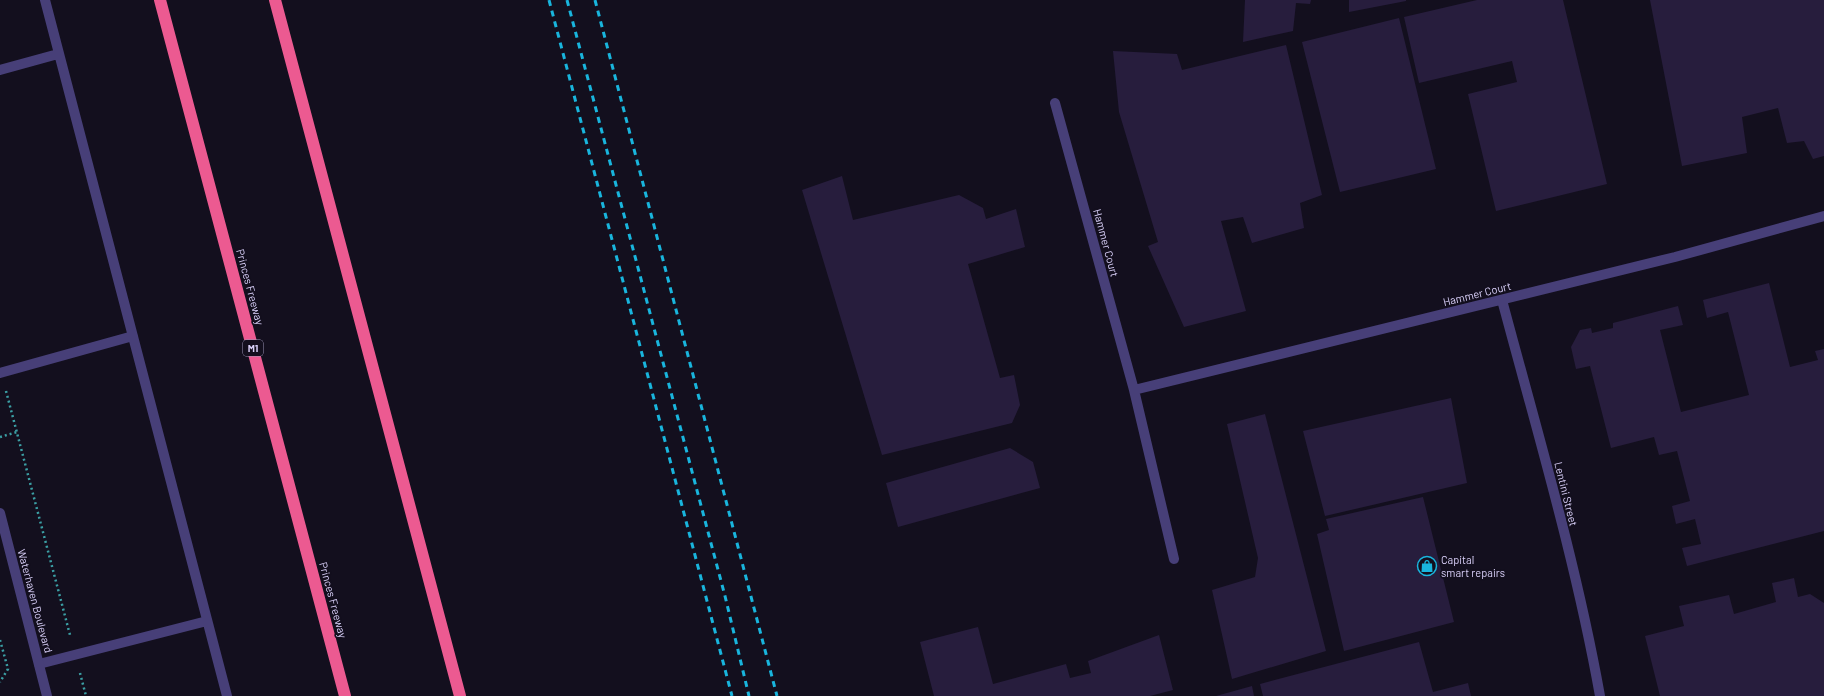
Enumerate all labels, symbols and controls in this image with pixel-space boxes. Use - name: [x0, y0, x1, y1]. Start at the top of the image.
- street label: Hammer Court: [1091, 208, 1122, 278]
- street label: Princes Freeway: [234, 247, 267, 326]
- street label: Hammer Court: [1441, 279, 1512, 308]
- road number: M1: [243, 340, 263, 356]
- street label: Lentini Street: [1552, 460, 1581, 527]
- street label: Waterhaven Boulevard: [15, 548, 56, 654]
- place label: Capital smart repairs: [1441, 553, 1505, 579]
- shop icon: Capital smart repairs: [1416, 555, 1438, 577]
- street label: Princes Freeway: [317, 560, 350, 639]

